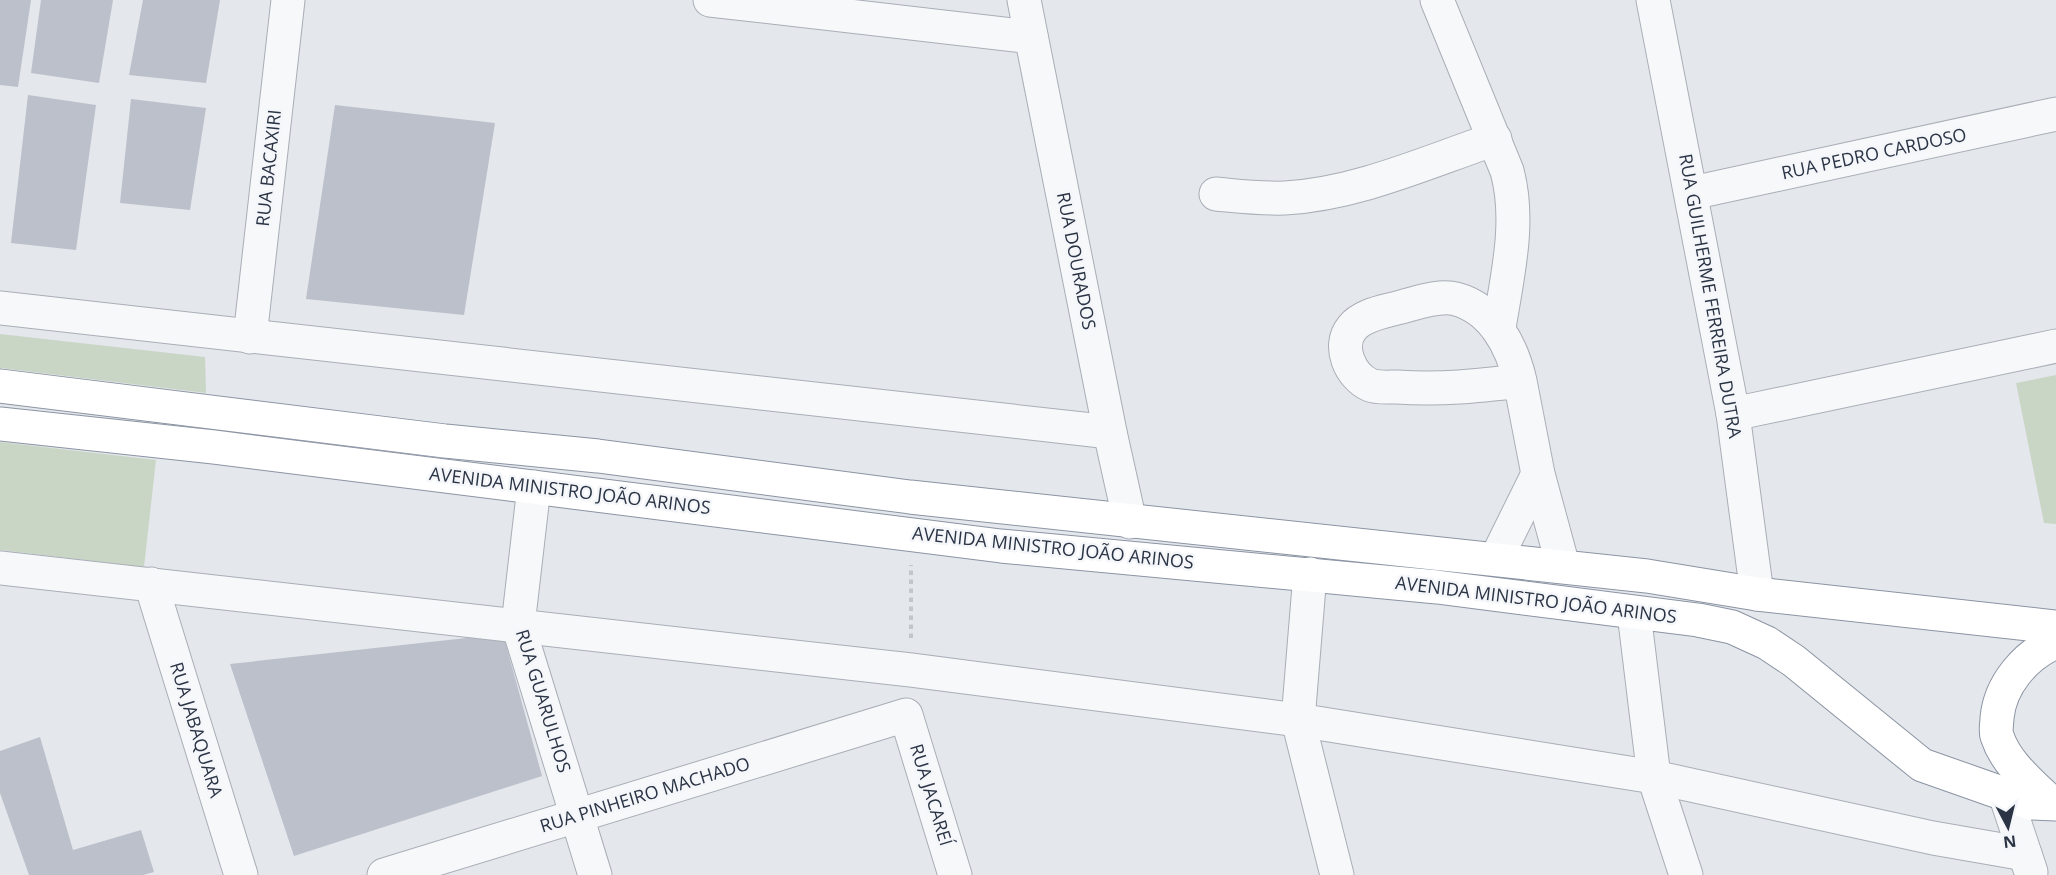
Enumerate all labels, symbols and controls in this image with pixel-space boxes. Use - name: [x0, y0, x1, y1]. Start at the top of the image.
- street label: RUA BACAXIRI: [250, 108, 286, 228]
- street label: RUA PEDRO CARDOSO: [1779, 122, 1969, 184]
- street label: RUA GUILHERME FERREIRA DUTRA: [1674, 152, 1748, 441]
- street label: RUA DOURADOS: [1052, 190, 1102, 332]
- street label: AVENIDA MINISTRO JOÃO ARINOS: [428, 461, 712, 519]
- street label: AVENIDA MINISTRO JOÃO ARINOS: [911, 520, 1195, 574]
- street label: AVENIDA MINISTRO JOÃO ARINOS: [1394, 570, 1678, 628]
- street label: RUA GUARULHOS: [511, 626, 577, 775]
- street label: RUA JABAQUARA: [165, 659, 229, 801]
- street label: RUA JACAREÍ: [905, 741, 959, 850]
- street label: RUA PINHEIRO MACHADO: [537, 751, 753, 837]
- north arrow: [1978, 797, 2038, 857]
- text: N: [2002, 830, 2018, 854]

